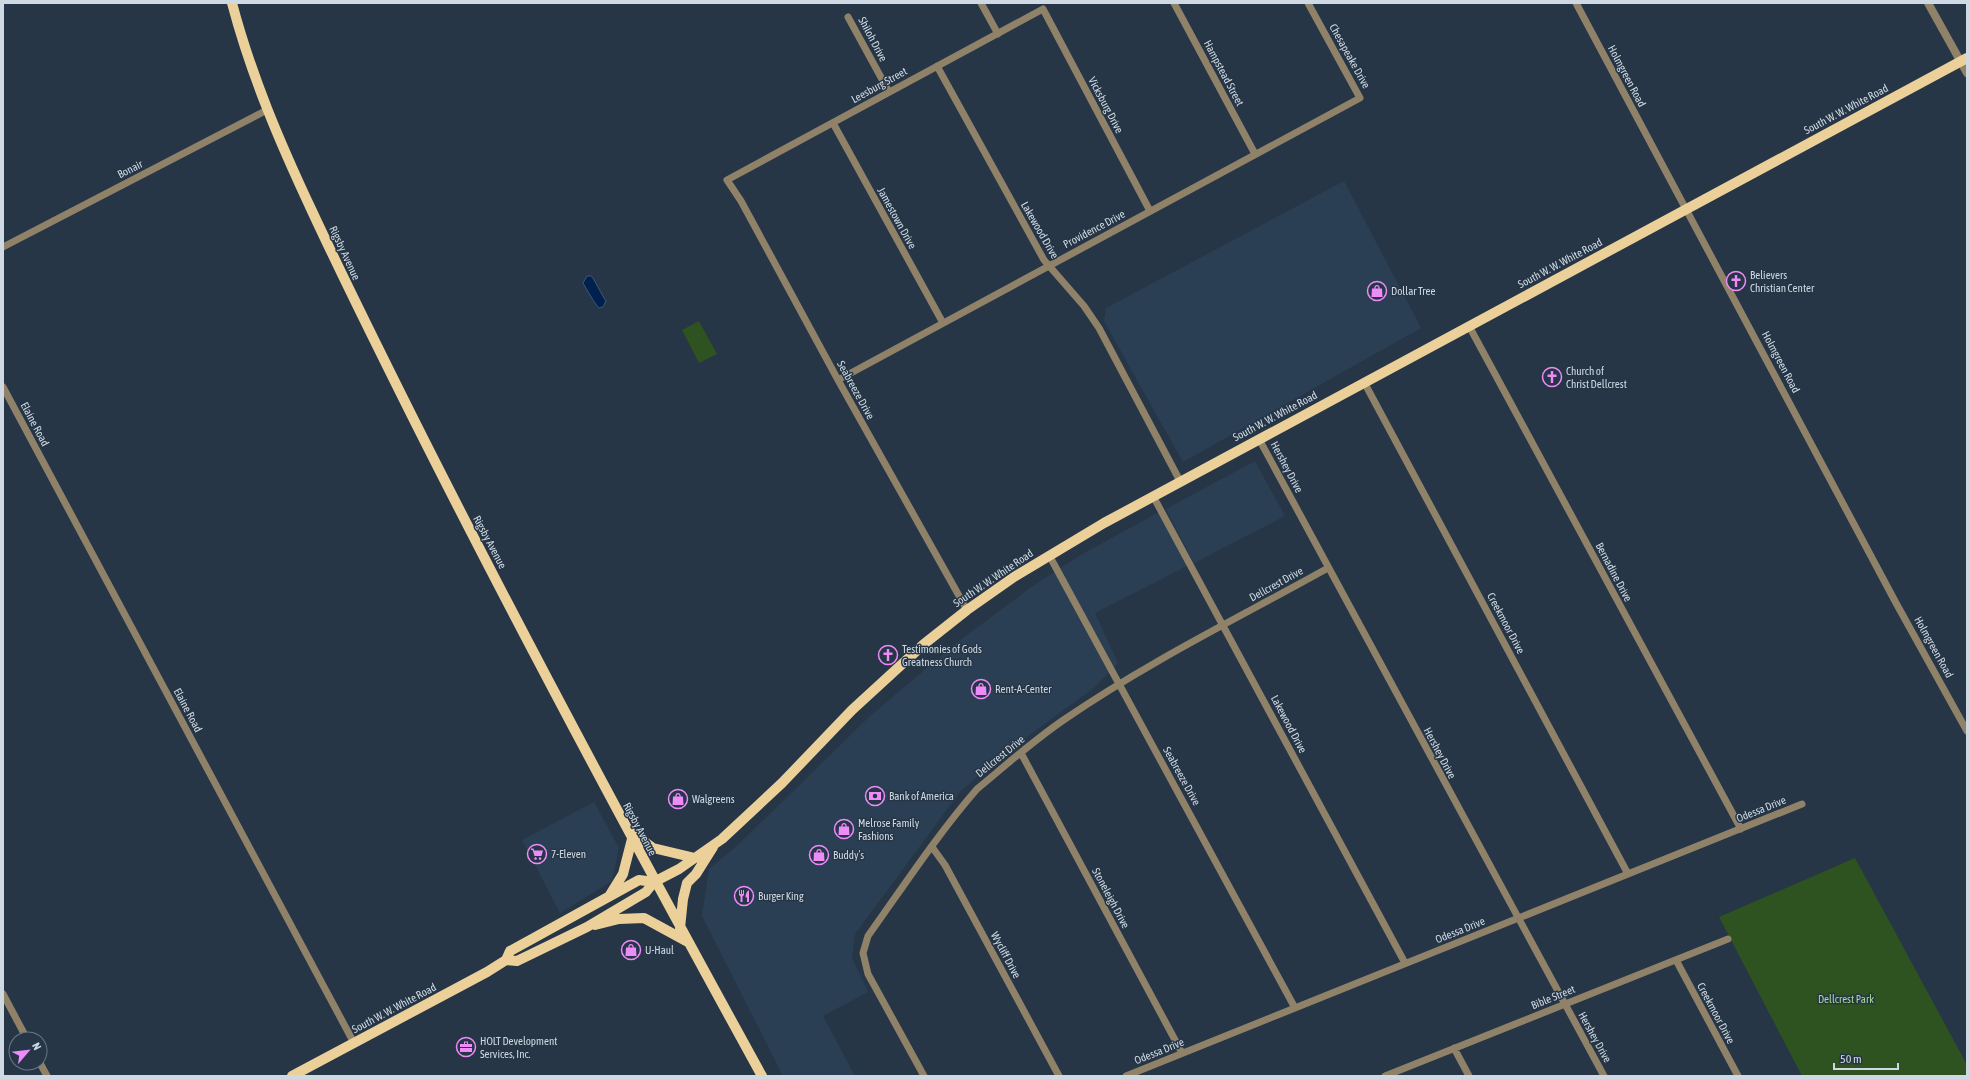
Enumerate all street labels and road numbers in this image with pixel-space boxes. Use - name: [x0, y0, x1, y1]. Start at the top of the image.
- street label: Shiloh Drive: [856, 15, 890, 63]
- street label: Chesapeake Drive: [1327, 22, 1373, 90]
- street label: Hampstead Street: [1202, 38, 1246, 108]
- street label: Holmgreen Road: [1606, 43, 1648, 109]
- street label: Leesburg Street: [849, 65, 909, 105]
- street label: Vicksburg Drive: [1086, 75, 1126, 135]
- street label: South W. W. White Road: [1802, 82, 1890, 136]
- street label: Bonair: [115, 157, 145, 180]
- street label: Jamestown Drive: [875, 185, 919, 251]
- street label: Lakewood Drive: [1019, 199, 1061, 261]
- street label: Providence Drive: [1061, 208, 1127, 250]
- street label: Rigsby Avenue: [327, 224, 363, 282]
- street label: South W. W. White Road: [1516, 236, 1604, 290]
- street label: Holmgreen Road: [1760, 329, 1802, 395]
- street label: Seabreeze Drive: [835, 359, 877, 421]
- street label: South W. W. White Road: [1231, 389, 1319, 443]
- street label: Elaine Road: [18, 400, 52, 448]
- street label: Hershey Drive: [1269, 439, 1305, 495]
- street label: Rigsby Avenue: [471, 513, 509, 571]
- street label: Bernadine Drive: [1593, 541, 1635, 603]
- street label: South W. W. White Road: [951, 547, 1035, 609]
- street label: Dellcrest Drive: [1247, 564, 1305, 604]
- street label: Creekmoor Drive: [1485, 590, 1527, 656]
- street label: Holmgreen Road: [1912, 614, 1956, 680]
- street label: Elaine Road: [171, 686, 205, 734]
- street label: Lakewood Drive: [1269, 693, 1309, 755]
- street label: Hershey Drive: [1422, 725, 1458, 781]
- street label: Dellcrest Drive: [973, 733, 1027, 779]
- street label: Seabreeze Drive: [1161, 745, 1203, 807]
- street label: Odessa Drive: [1734, 794, 1788, 824]
- street label: Rigsby Avenue: [621, 800, 659, 858]
- street label: Stoneleigh Drive: [1090, 866, 1132, 930]
- street label: Odessa Drive: [1433, 915, 1487, 945]
- street label: Wycliff Drive: [989, 930, 1023, 980]
- street label: Creekmoor Drive: [1695, 980, 1737, 1046]
- street label: South W. W. White Road: [350, 981, 438, 1035]
- street label: Bible Street: [1529, 983, 1577, 1011]
- street label: Hershey Drive: [1576, 1010, 1614, 1064]
- street label: Odessa Drive: [1132, 1036, 1186, 1066]

